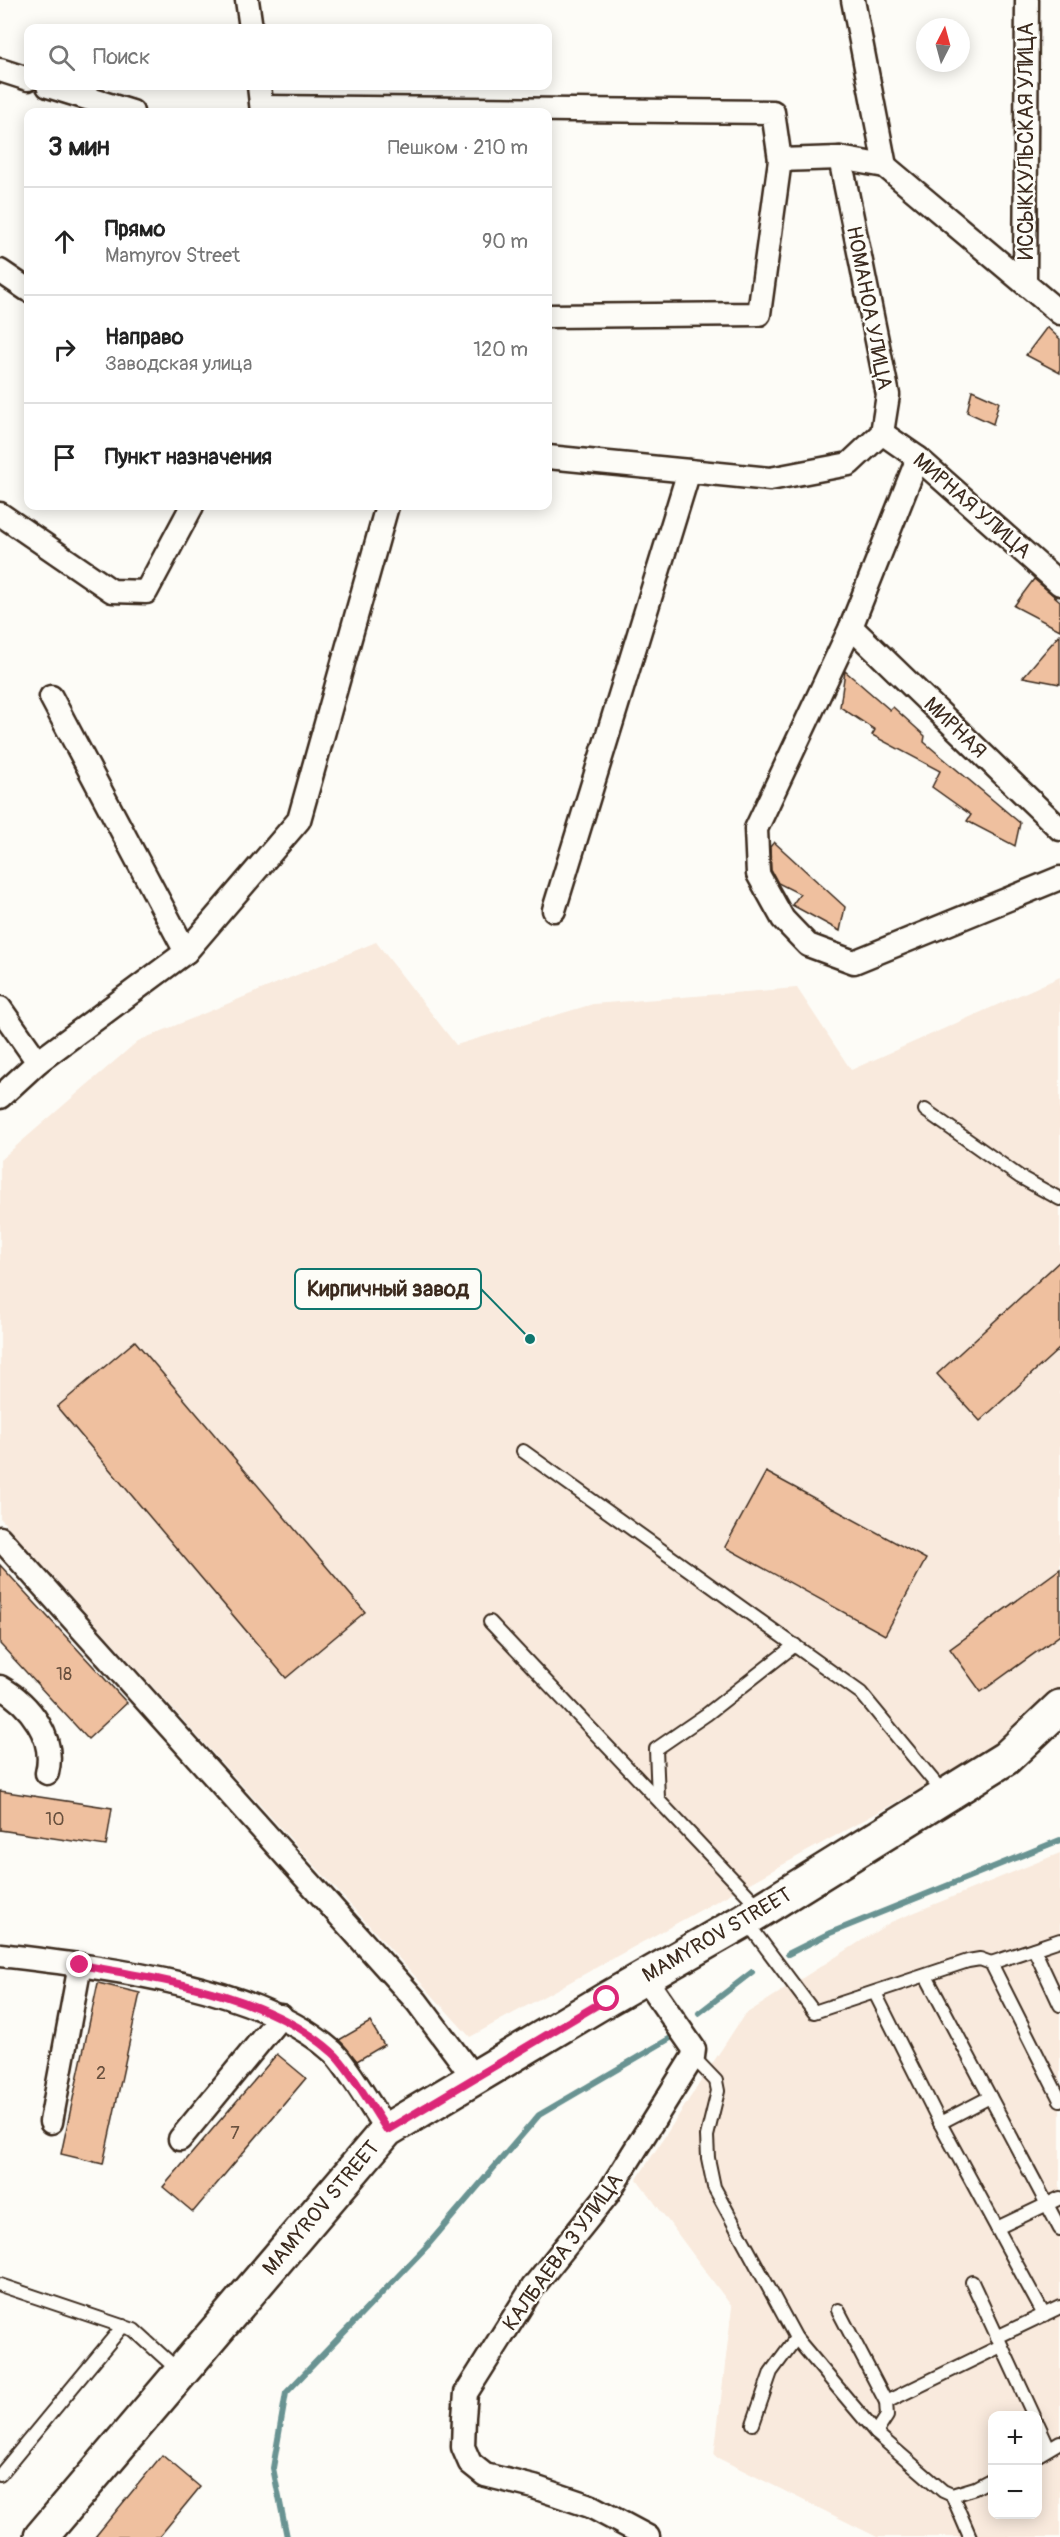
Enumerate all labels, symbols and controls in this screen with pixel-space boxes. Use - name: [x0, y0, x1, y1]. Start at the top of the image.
- north arrow: [916, 18, 970, 72]
- street label: ИССЫККУЛЬСКАЯ УЛИЦА: [1013, 22, 1040, 260]
- search box: [24, 24, 552, 90]
- icon: search: [45, 41, 78, 74]
- text: Поиск: [93, 43, 150, 71]
- text: 3 мин: [48, 131, 110, 163]
- text: Пешком · 210 m: [388, 135, 528, 160]
- text: Прямо: [105, 215, 165, 243]
- street label: НОМАНОА УЛИЦА: [840, 224, 898, 392]
- icon: ahead: [48, 225, 81, 258]
- text: 90 m: [482, 229, 528, 254]
- text: Mamyrov Street: [105, 243, 240, 268]
- text: Направо: [105, 323, 184, 351]
- icon: right: [48, 333, 81, 366]
- text: 120 m: [473, 337, 528, 362]
- text: Заводская улица: [105, 351, 252, 376]
- icon: arrive: [48, 441, 81, 474]
- text: Пункт назначения: [105, 443, 272, 471]
- street label: МИРНАЯ УЛИЦА: [907, 447, 1037, 565]
- street label: МИРНАЯ: [918, 691, 992, 765]
- callout: Кирпичный завод: [295, 1269, 481, 1309]
- text: Кирпичный завод: [307, 1275, 470, 1303]
- house number: 18: [56, 1663, 72, 1686]
- house number: 10: [45, 1808, 65, 1831]
- street label: MAMYROV STREET: [637, 1881, 797, 1989]
- route end: [66, 1951, 92, 1977]
- route start: [593, 1985, 619, 2011]
- house number: 2: [96, 2062, 106, 2085]
- house number: 7: [230, 2122, 240, 2145]
- street label: MAMYROV STREET: [257, 2135, 386, 2281]
- street label: КАЛБАЕВА 3 УЛИЦА: [497, 2168, 629, 2336]
- map controls: [988, 2411, 1042, 2519]
- button: +: [988, 2411, 1042, 2465]
- button: −: [988, 2465, 1042, 2519]

